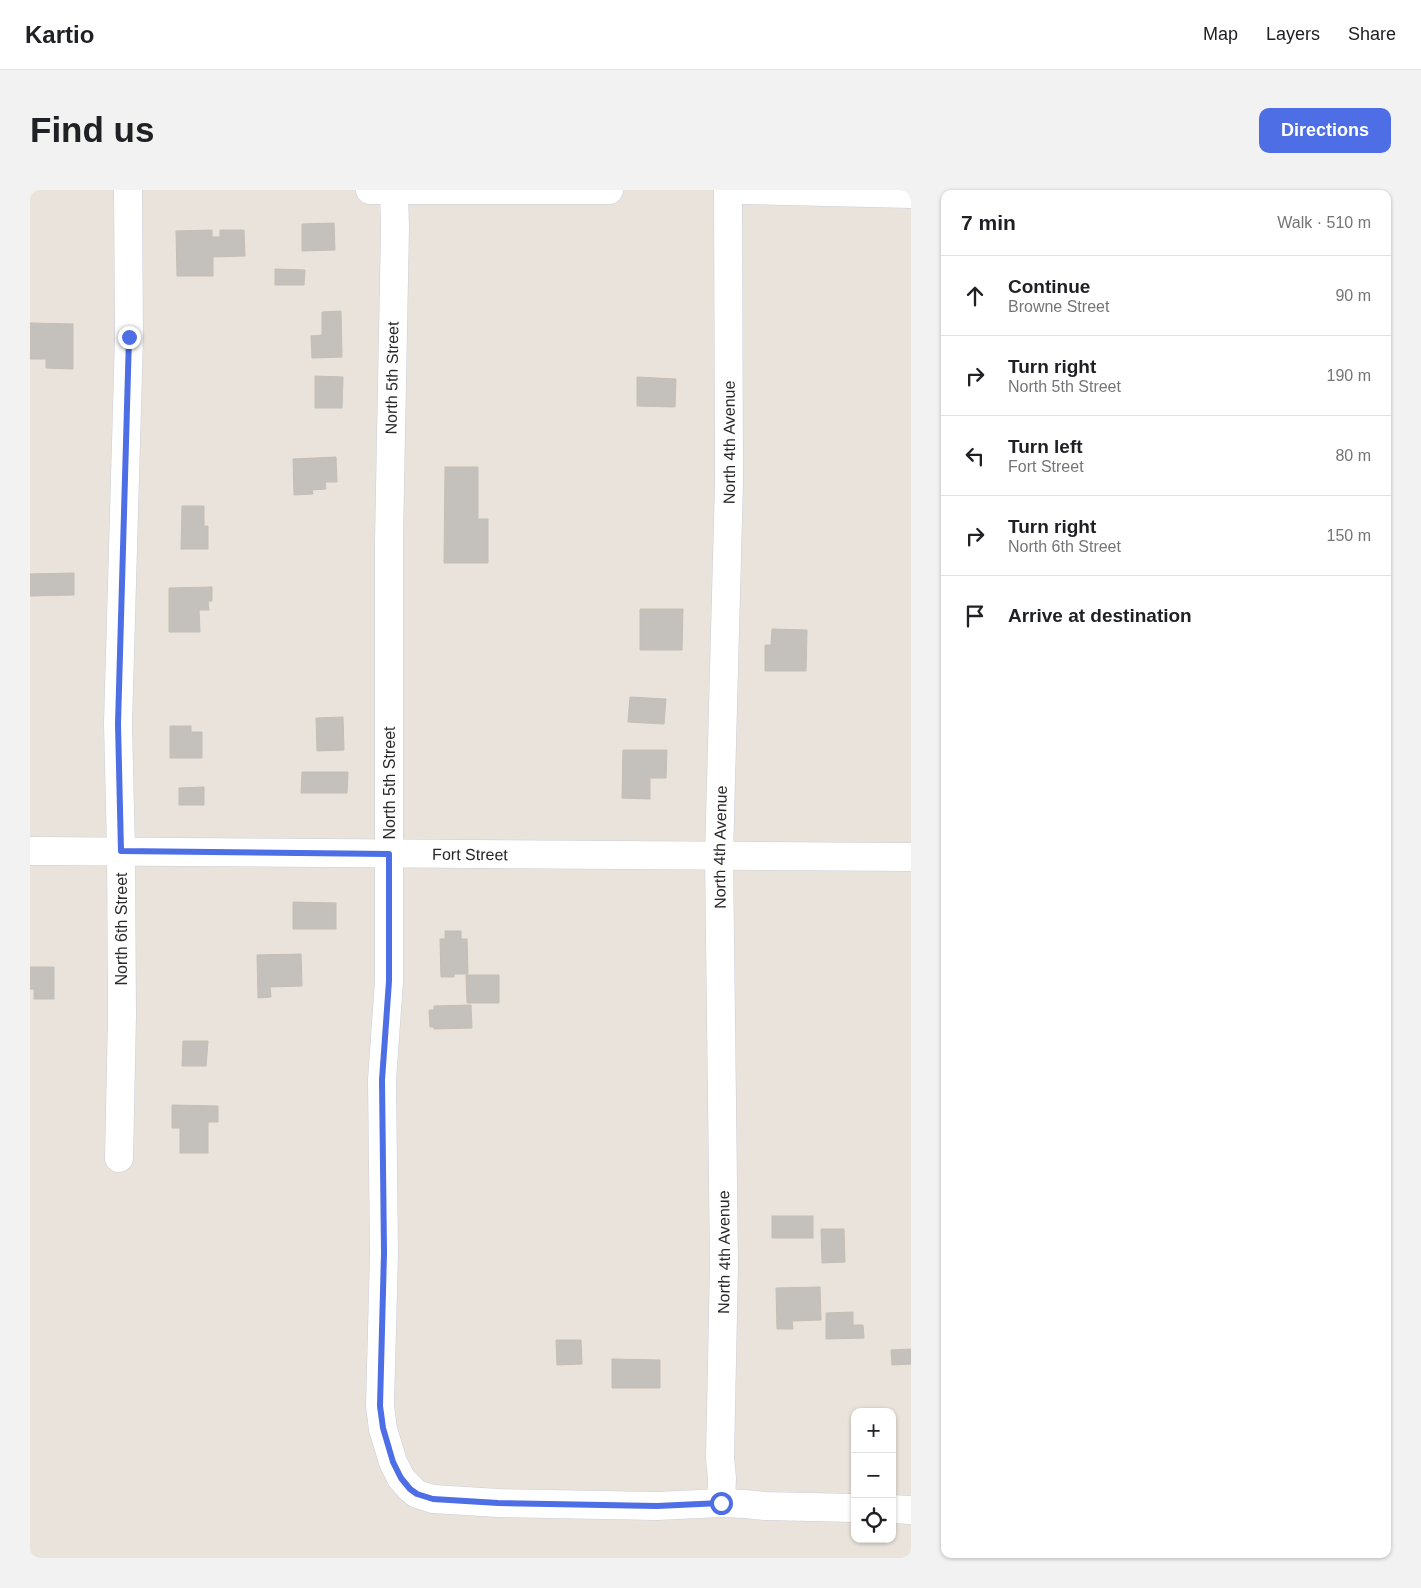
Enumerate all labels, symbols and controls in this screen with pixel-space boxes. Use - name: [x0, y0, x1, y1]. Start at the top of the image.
- text: Kartio: [25, 21, 94, 48]
- text: Map: [1203, 24, 1238, 44]
- text: Layers: [1266, 24, 1320, 44]
- text: Share: [1348, 24, 1396, 44]
- button: Directions: [1259, 108, 1391, 153]
- text: Find us: [30, 110, 154, 149]
- text: 7 min: [961, 211, 1016, 234]
- text: Walk · 510 m: [1277, 214, 1371, 231]
- text: Continue: [1008, 276, 1090, 297]
- icon: ahead: [961, 282, 989, 310]
- text: 90 m: [1335, 287, 1371, 304]
- text: Browne Street: [1008, 298, 1109, 315]
- street label: North 5th Street: [383, 321, 401, 435]
- route end: [118, 326, 141, 349]
- text: Turn right: [1008, 356, 1096, 377]
- icon: right: [961, 362, 989, 390]
- text: 190 m: [1327, 367, 1371, 384]
- text: North 5th Street: [1008, 378, 1121, 395]
- street label: North 4th Avenue: [720, 380, 738, 504]
- text: Turn left: [1008, 436, 1083, 457]
- icon: left: [961, 442, 989, 470]
- text: 80 m: [1335, 447, 1371, 464]
- text: Fort Street: [1008, 458, 1084, 475]
- text: Turn right: [1008, 516, 1096, 537]
- icon: right: [961, 522, 989, 550]
- text: 150 m: [1327, 527, 1371, 544]
- text: North 6th Street: [1008, 538, 1121, 555]
- icon: arrive: [961, 602, 989, 630]
- text: Arrive at destination: [1008, 605, 1192, 626]
- street label: North 5th Street: [381, 726, 398, 839]
- street label: North 4th Avenue: [710, 785, 729, 909]
- street label: Fort Street: [432, 845, 508, 863]
- street label: North 6th Street: [113, 872, 130, 985]
- street label: North 4th Avenue: [714, 1190, 733, 1314]
- map controls: [851, 1408, 896, 1543]
- button: +: [851, 1408, 896, 1453]
- button: −: [851, 1453, 896, 1498]
- route start: [710, 1492, 733, 1515]
- button: locate: [851, 1498, 896, 1543]

